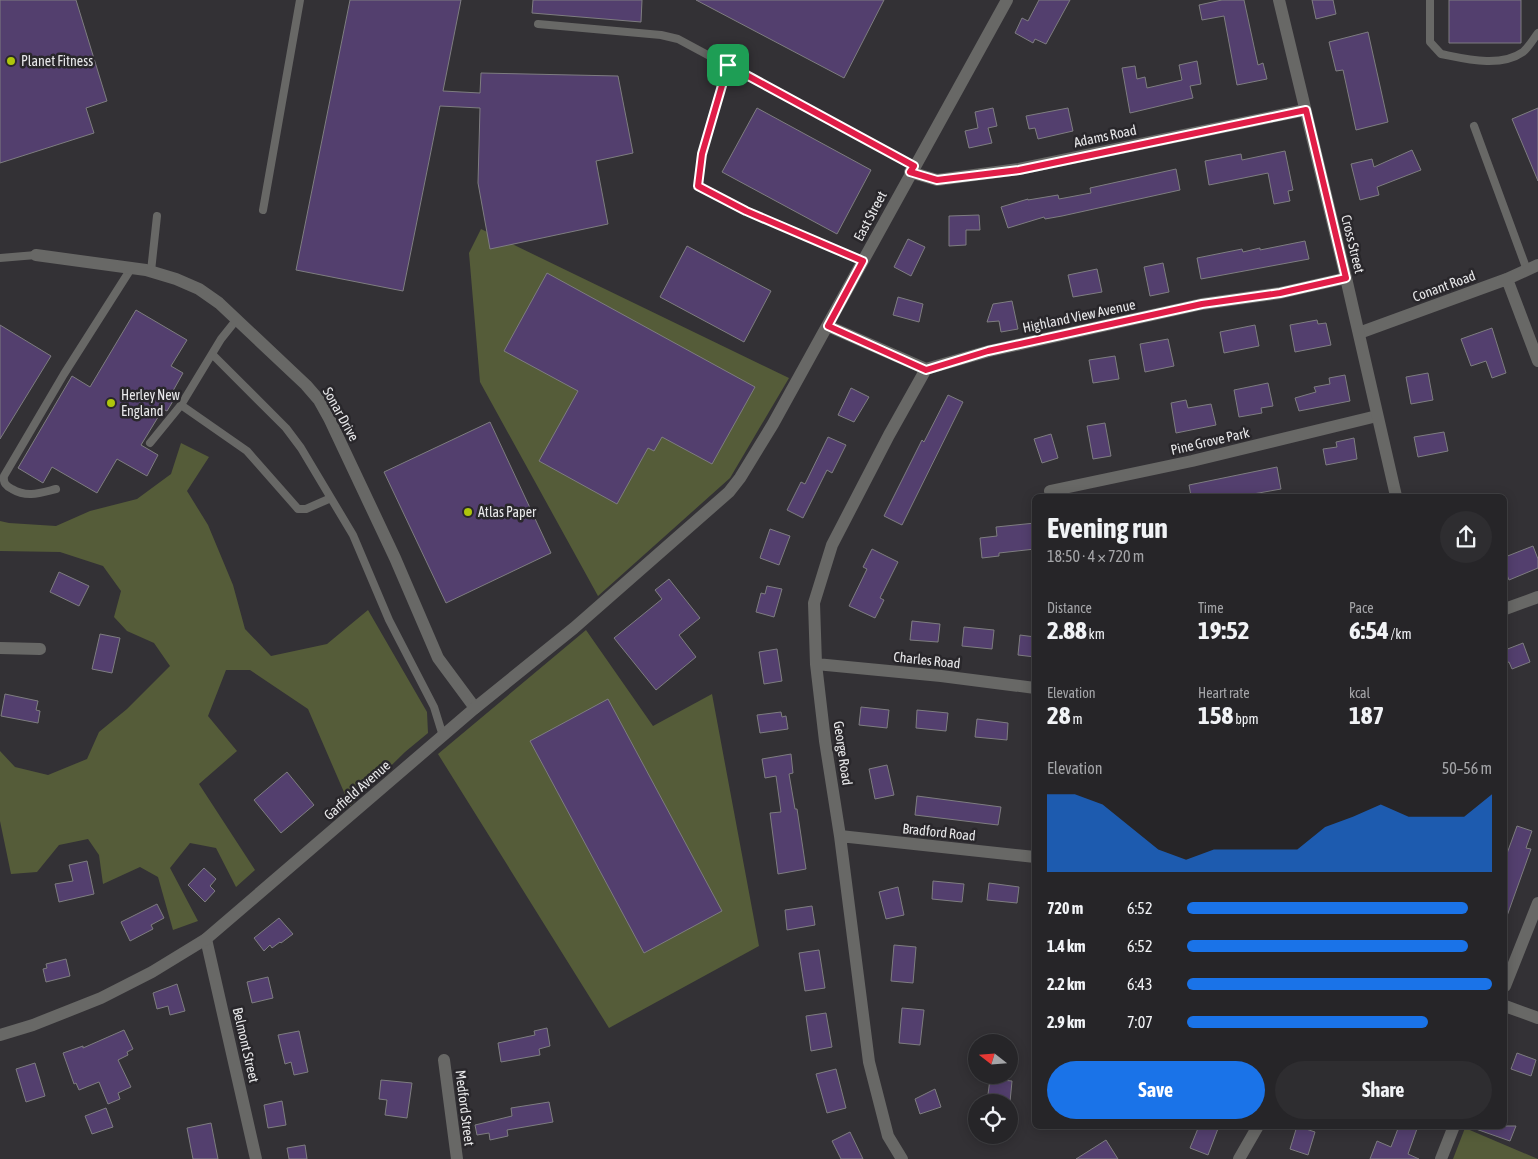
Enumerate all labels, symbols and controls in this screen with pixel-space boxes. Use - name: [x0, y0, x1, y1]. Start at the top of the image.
- pin: [707, 44, 749, 86]
- icon: arrive: [714, 51, 742, 79]
- place label: Planet Fitness: [21, 53, 93, 69]
- marker: Planet Fitness: [5, 55, 17, 67]
- street label: Adams Road: [1072, 122, 1138, 150]
- street label: East Street: [850, 188, 890, 244]
- street label: Cross Street: [1338, 213, 1368, 275]
- street label: Conant Road: [1410, 267, 1478, 305]
- street label: Highland View Avenue: [1021, 296, 1137, 336]
- street label: Sonar Drive: [320, 384, 362, 444]
- place label: Herley New England: [121, 387, 181, 419]
- marker: Herley New England: [105, 397, 117, 409]
- street label: Pine Grove Park: [1169, 424, 1251, 458]
- place label: Atlas Paper: [478, 504, 537, 520]
- marker: Atlas Paper: [462, 506, 474, 518]
- button: share: [1440, 511, 1492, 563]
- text: Evening run: [1047, 512, 1168, 544]
- text: 18:50 · 4 × 720 m: [1047, 547, 1144, 565]
- text: Distance: [1047, 600, 1092, 616]
- text: Time: [1198, 600, 1224, 616]
- text: Pace: [1349, 600, 1374, 616]
- text: 2.88: [1047, 616, 1087, 644]
- text: 19:52: [1198, 616, 1249, 644]
- text: 6:54: [1349, 616, 1389, 644]
- text: km: [1087, 626, 1105, 642]
- text: /km: [1389, 626, 1412, 642]
- street label: Charles Road: [893, 649, 961, 671]
- text: Elevation: [1047, 685, 1096, 701]
- text: Heart rate: [1198, 685, 1250, 701]
- text: kcal: [1349, 685, 1370, 701]
- text: 28: [1047, 701, 1071, 729]
- text: 158: [1198, 701, 1233, 729]
- text: 187: [1349, 701, 1384, 729]
- text: m: [1071, 711, 1083, 727]
- text: bpm: [1233, 711, 1259, 727]
- street label: George Road: [831, 720, 855, 786]
- street label: Garfield Avenue: [321, 757, 393, 823]
- text: Elevation: [1047, 759, 1102, 777]
- text: 50–56 m: [1442, 759, 1492, 777]
- street label: Bradford Road: [902, 820, 976, 844]
- text: 720 m: [1047, 899, 1083, 917]
- text: 6:52: [1127, 899, 1152, 917]
- text: 1.4 km: [1047, 937, 1086, 955]
- text: 6:52: [1127, 937, 1152, 955]
- text: 2.2 km: [1047, 975, 1086, 993]
- text: 6:43: [1127, 975, 1152, 993]
- street label: Belmont Street: [230, 1006, 262, 1084]
- text: 2.9 km: [1047, 1013, 1086, 1031]
- text: 7:07: [1127, 1013, 1153, 1031]
- north arrow: [968, 1034, 1018, 1084]
- map controls: [968, 1034, 1018, 1144]
- button: Save: [1047, 1061, 1265, 1119]
- button: Share: [1275, 1061, 1492, 1119]
- street label: Medford Street: [452, 1069, 478, 1147]
- button: locate: [968, 1094, 1018, 1144]

